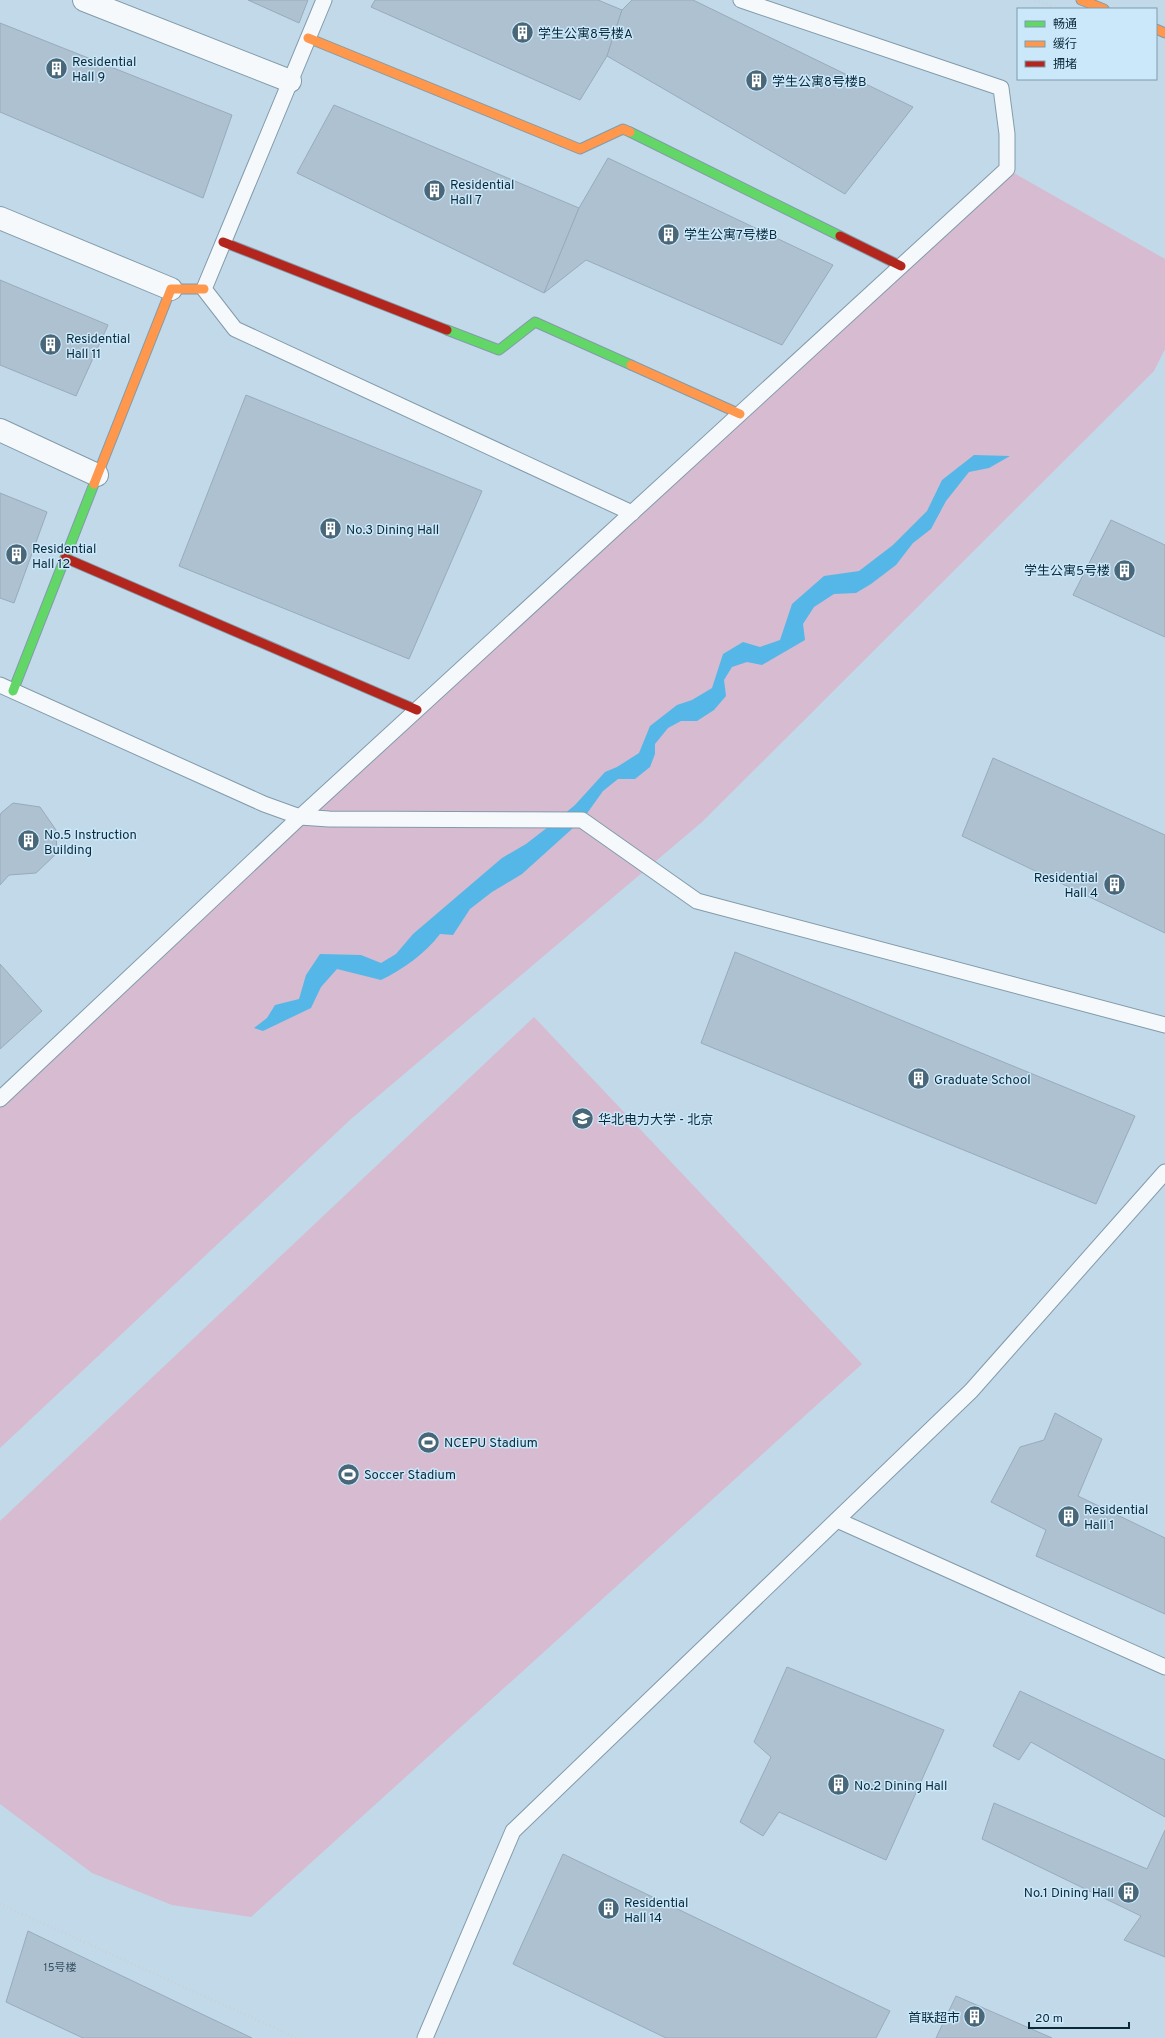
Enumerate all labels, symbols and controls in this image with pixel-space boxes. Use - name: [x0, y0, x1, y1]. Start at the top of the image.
- legend: [1017, 8, 1157, 80]
- text: 畅通: [1053, 17, 1077, 33]
- building icon: 学生公寓8号楼A: [509, 20, 535, 46]
- place label: 学生公寓8号楼A: [538, 26, 633, 43]
- text: 缓行: [1053, 37, 1077, 53]
- building icon: Residential Hall 9: [44, 55, 70, 81]
- place label: Residential Hall 9: [72, 55, 136, 86]
- text: 拥堵: [1053, 57, 1077, 73]
- building icon: 学生公寓8号楼B: [743, 68, 769, 94]
- place label: 学生公寓8号楼B: [772, 74, 866, 91]
- building icon: Residential Hall 7: [422, 178, 448, 204]
- place label: Residential Hall 7: [450, 178, 514, 209]
- building icon: 学生公寓7号楼B: [655, 221, 681, 247]
- place label: 学生公寓7号楼B: [684, 227, 777, 244]
- building icon: Residential Hall 11: [37, 332, 63, 358]
- place label: Residential Hall 11: [66, 332, 130, 363]
- building icon: No.3 Dining Hall: [317, 516, 343, 542]
- place label: No.3 Dining Hall: [346, 523, 439, 539]
- building icon: Residential Hall 12: [3, 542, 29, 568]
- place label: Residential Hall 12: [32, 542, 96, 573]
- building icon: 学生公寓5号楼: [1112, 557, 1138, 583]
- place label: 学生公寓5号楼: [1024, 563, 1110, 580]
- building icon: No.5 Instruction Building: [15, 828, 41, 854]
- place label: No.5 Instruction Building: [44, 828, 137, 859]
- place label: Residential Hall 4: [1034, 871, 1098, 902]
- building icon: Residential Hall 4: [1101, 871, 1127, 897]
- building icon: Graduate School: [905, 1066, 931, 1092]
- place label: Graduate School: [934, 1073, 1031, 1089]
- school or university icon: 华北电力大学 - 北京: [569, 1106, 595, 1132]
- place label: 华北电力大学 - 北京: [598, 1112, 713, 1129]
- sports icon: NCEPU Stadium: [416, 1429, 442, 1455]
- place label: NCEPU Stadium: [444, 1436, 538, 1452]
- sports icon: Soccer Stadium: [336, 1461, 362, 1487]
- place label: Soccer Stadium: [364, 1468, 456, 1484]
- building icon: Residential Hall 1: [1056, 1503, 1082, 1529]
- place label: Residential Hall 1: [1084, 1503, 1148, 1534]
- building icon: No.2 Dining Hall: [825, 1772, 851, 1798]
- place label: No.2 Dining Hall: [854, 1779, 947, 1795]
- building icon: No.1 Dining Hall: [1116, 1879, 1142, 1905]
- place label: No.1 Dining Hall: [1024, 1886, 1114, 1902]
- building icon: Residential Hall 14: [595, 1896, 621, 1922]
- place label: Residential Hall 14: [624, 1896, 688, 1927]
- house number: 15号楼: [44, 1961, 76, 1975]
- building icon: 首联超市: [962, 2004, 988, 2030]
- scale bar: [1029, 2004, 1129, 2030]
- place label: 首联超市: [908, 2010, 960, 2027]
- text: 20 m: [1035, 2011, 1063, 2027]

